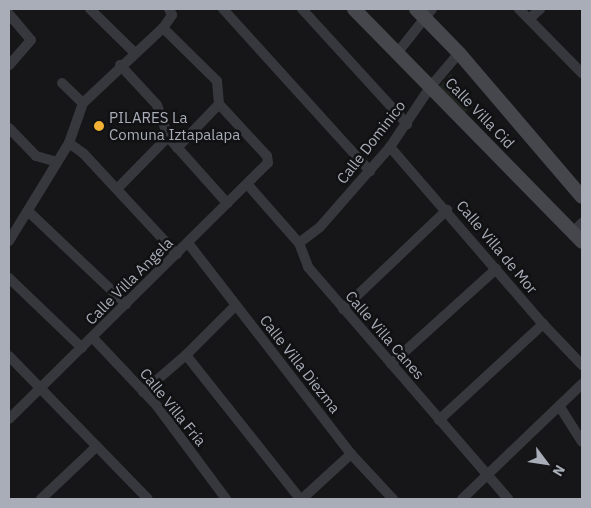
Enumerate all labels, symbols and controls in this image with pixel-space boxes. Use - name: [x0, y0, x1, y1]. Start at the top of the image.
- street label: Calle Villa Cid: [442, 74, 518, 152]
- street label: Calle Dominico: [333, 97, 409, 187]
- place label: PILARES La Comuna Iztapalapa: [109, 108, 240, 143]
- marker: PILARES La Comuna Iztapalapa: [93, 120, 105, 132]
- street label: Calle Villa de Mor: [453, 197, 541, 297]
- street label: Calle Villa Angela: [82, 234, 176, 328]
- street label: Calle Villa Canes: [342, 287, 428, 383]
- street label: Calle Villa Diezma: [256, 311, 344, 417]
- street label: Calle Villa Fría: [136, 364, 210, 450]
- north arrow: [521, 438, 571, 488]
- text: N: [549, 462, 569, 480]

